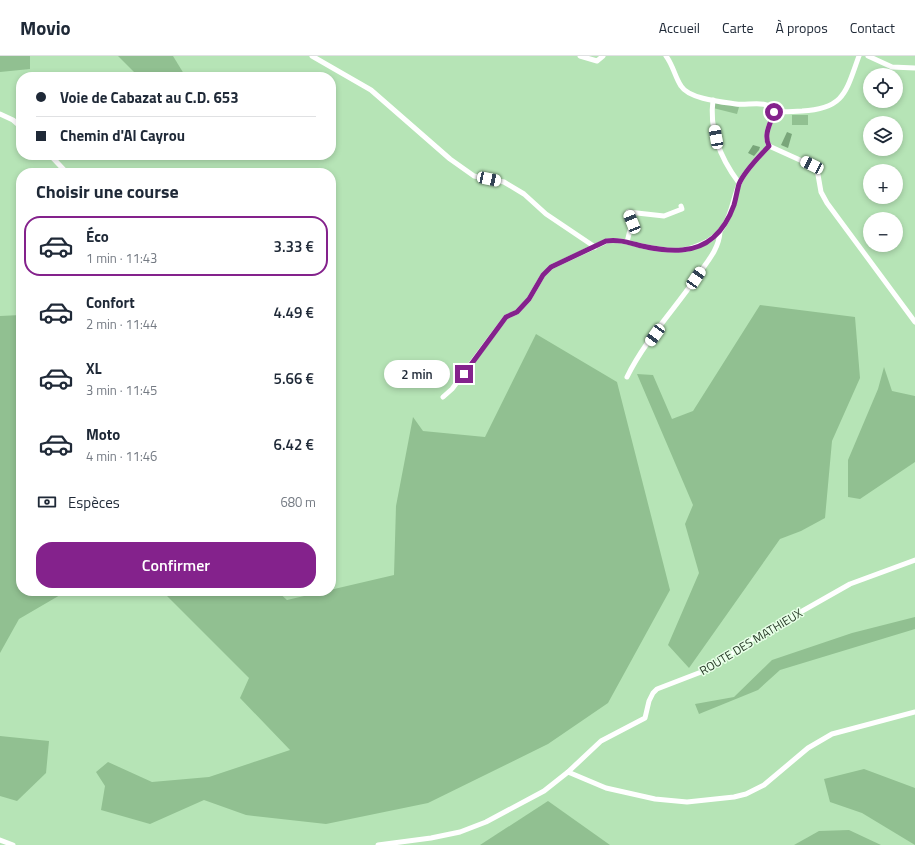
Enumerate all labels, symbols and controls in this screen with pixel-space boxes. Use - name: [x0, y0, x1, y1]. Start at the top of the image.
- text: Movio: [20, 13, 71, 42]
- text: Accueil: [659, 17, 700, 38]
- text: Carte: [722, 17, 754, 38]
- text: À propos: [776, 17, 828, 38]
- text: Contact: [850, 17, 895, 38]
- map controls: [863, 68, 903, 252]
- button: locate: [863, 68, 903, 108]
- text: Voie de Cabazat au C.D. 653: [60, 86, 239, 109]
- route start: [765, 103, 783, 121]
- button: layers: [863, 116, 903, 156]
- text: Chemin d'Al Cayrou: [60, 124, 185, 147]
- car: [708, 124, 724, 150]
- car: [799, 154, 825, 176]
- button: +: [863, 164, 903, 204]
- car: [476, 171, 502, 187]
- text: Choisir une course: [36, 178, 179, 205]
- car: [622, 209, 642, 235]
- button: −: [863, 212, 903, 252]
- text: Éco: [86, 225, 109, 248]
- icon: car: [38, 228, 74, 264]
- text: 3.33 €: [274, 235, 314, 258]
- text: 1 min · 11:43: [86, 248, 157, 268]
- car: [684, 265, 708, 291]
- text: Confort: [86, 291, 135, 314]
- icon: car: [38, 294, 74, 330]
- text: 4.49 €: [274, 301, 314, 324]
- text: 2 min · 11:44: [86, 314, 157, 334]
- car: [643, 322, 667, 348]
- text: XL: [86, 357, 102, 380]
- icon: car: [38, 360, 74, 396]
- callout: 2 min: [384, 360, 450, 388]
- text: 2 min: [401, 364, 433, 384]
- route end: [455, 365, 473, 383]
- text: 5.66 €: [274, 367, 314, 390]
- text: 3 min · 11:45: [86, 380, 157, 400]
- text: Moto: [86, 423, 120, 446]
- icon: car: [38, 426, 74, 462]
- text: 6.42 €: [274, 433, 314, 456]
- text: 4 min · 11:46: [86, 446, 157, 466]
- icon: cash: [36, 491, 58, 513]
- text: Espèces: [68, 491, 120, 514]
- text: 680 m: [280, 492, 316, 512]
- button: Confirmer: [36, 542, 316, 588]
- street label: ROUTE DES MATHIEUX: [696, 603, 806, 680]

